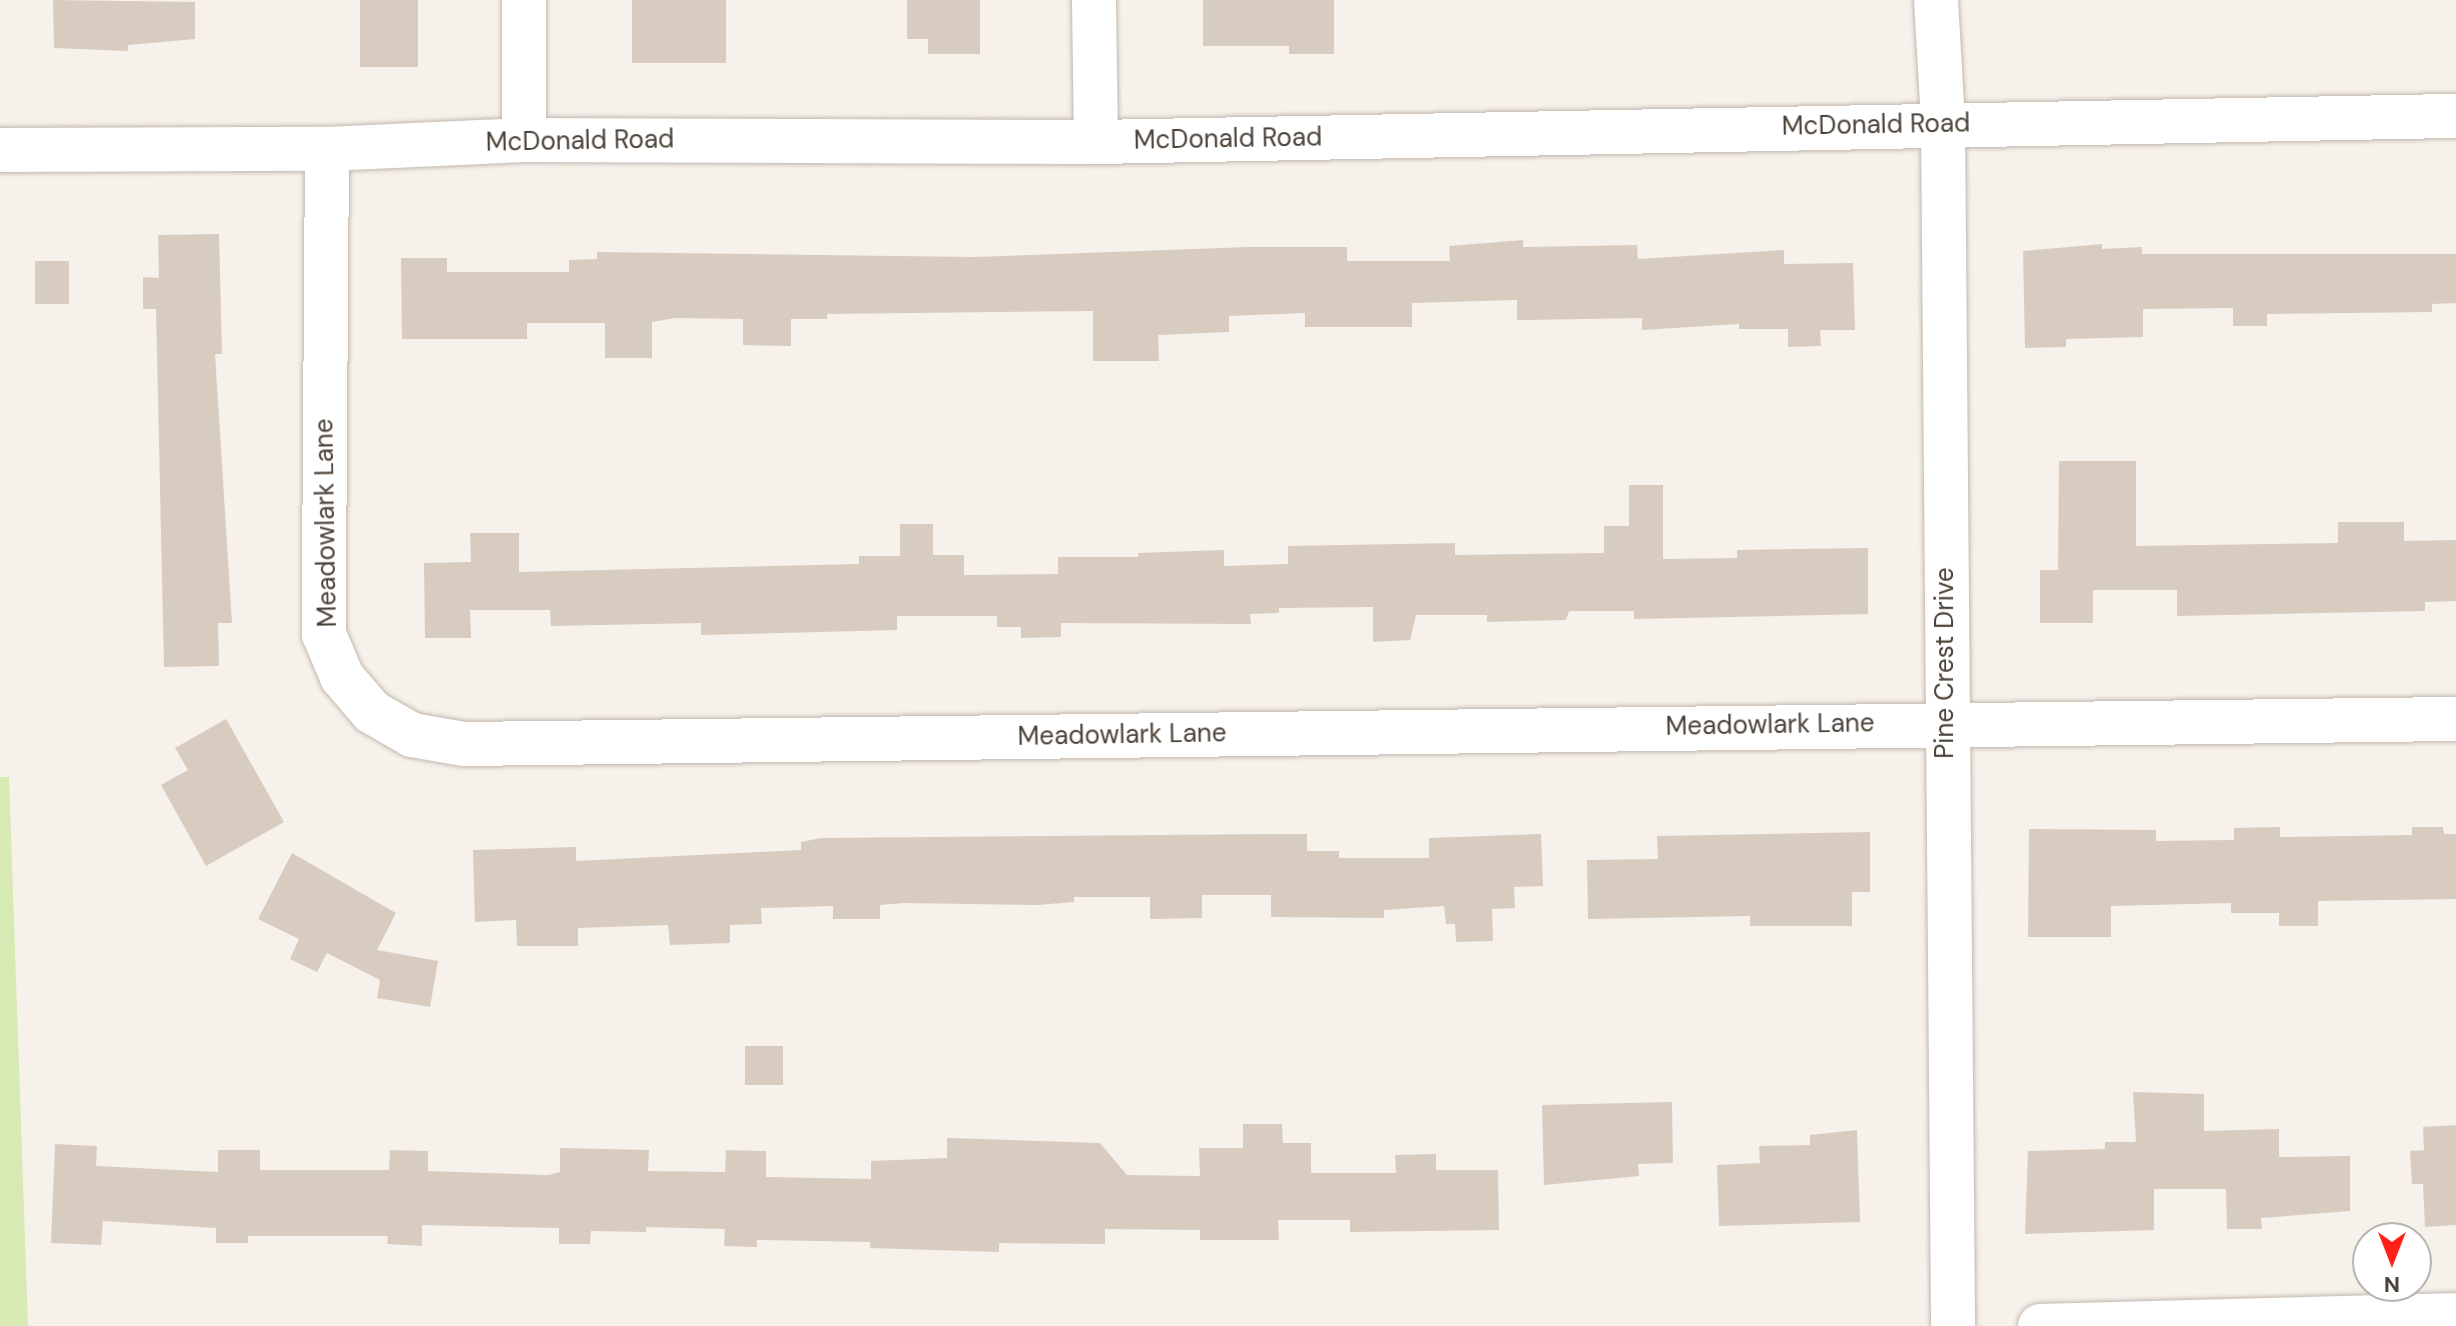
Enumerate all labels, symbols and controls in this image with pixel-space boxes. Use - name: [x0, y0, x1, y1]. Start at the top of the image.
- street label: McDonald Road: [1781, 108, 1971, 142]
- street label: McDonald Road: [1133, 122, 1323, 156]
- street label: McDonald Road: [485, 124, 675, 158]
- street label: Meadowlark Lane: [309, 418, 343, 628]
- street label: Pine Crest Drive: [1929, 567, 1961, 759]
- street label: Meadowlark Lane: [1665, 708, 1875, 742]
- street label: Meadowlark Lane: [1017, 718, 1227, 752]
- north arrow: [2352, 1222, 2432, 1302]
- text: N: [2384, 1270, 2400, 1299]

